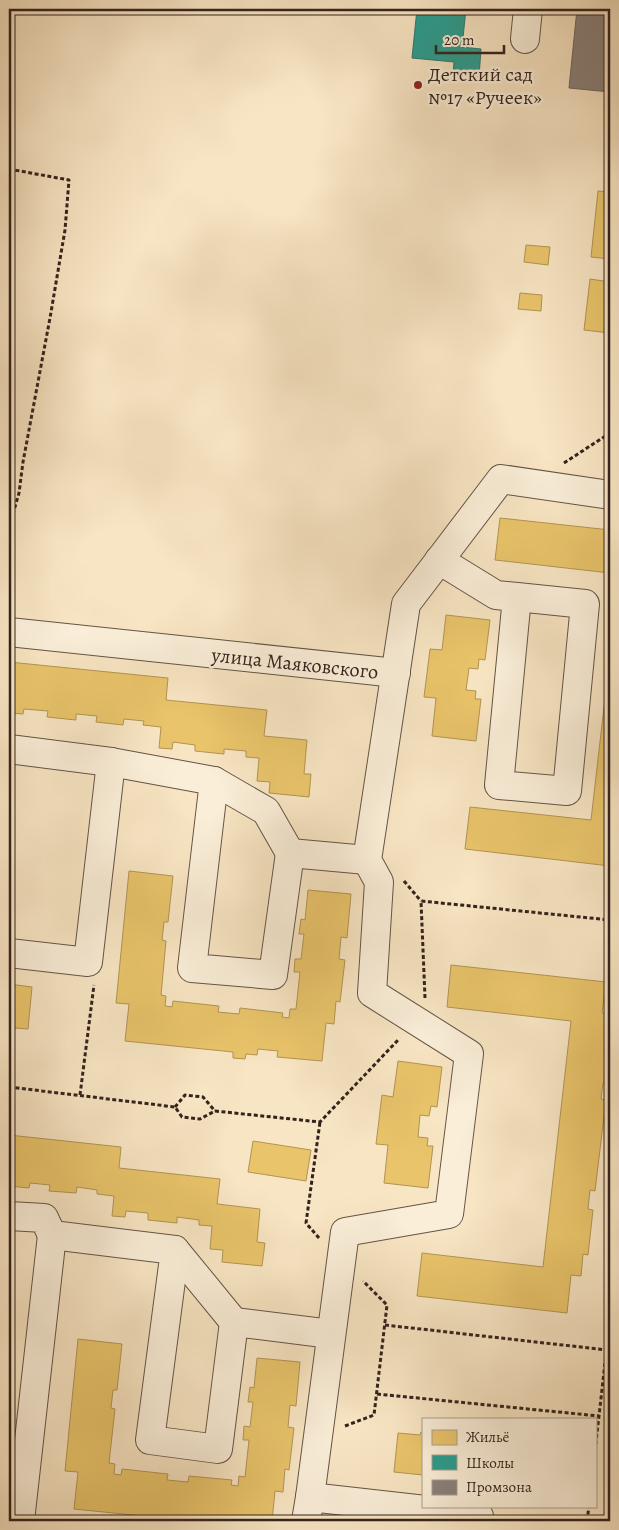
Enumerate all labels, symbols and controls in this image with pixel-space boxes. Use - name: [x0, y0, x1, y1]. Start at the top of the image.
- scale bar: [436, 22, 504, 54]
- text: 20 m: [444, 30, 475, 50]
- place label: Детский сад №17 «Ручеек»: [428, 61, 542, 111]
- marker: Детский сад №17 «Ручеек»: [412, 79, 424, 91]
- street label: улица Маяковского: [209, 641, 380, 686]
- legend: [422, 1418, 596, 1508]
- text: Жильё: [466, 1427, 509, 1447]
- text: Школы: [466, 1453, 514, 1473]
- text: Промзона: [466, 1477, 532, 1497]

